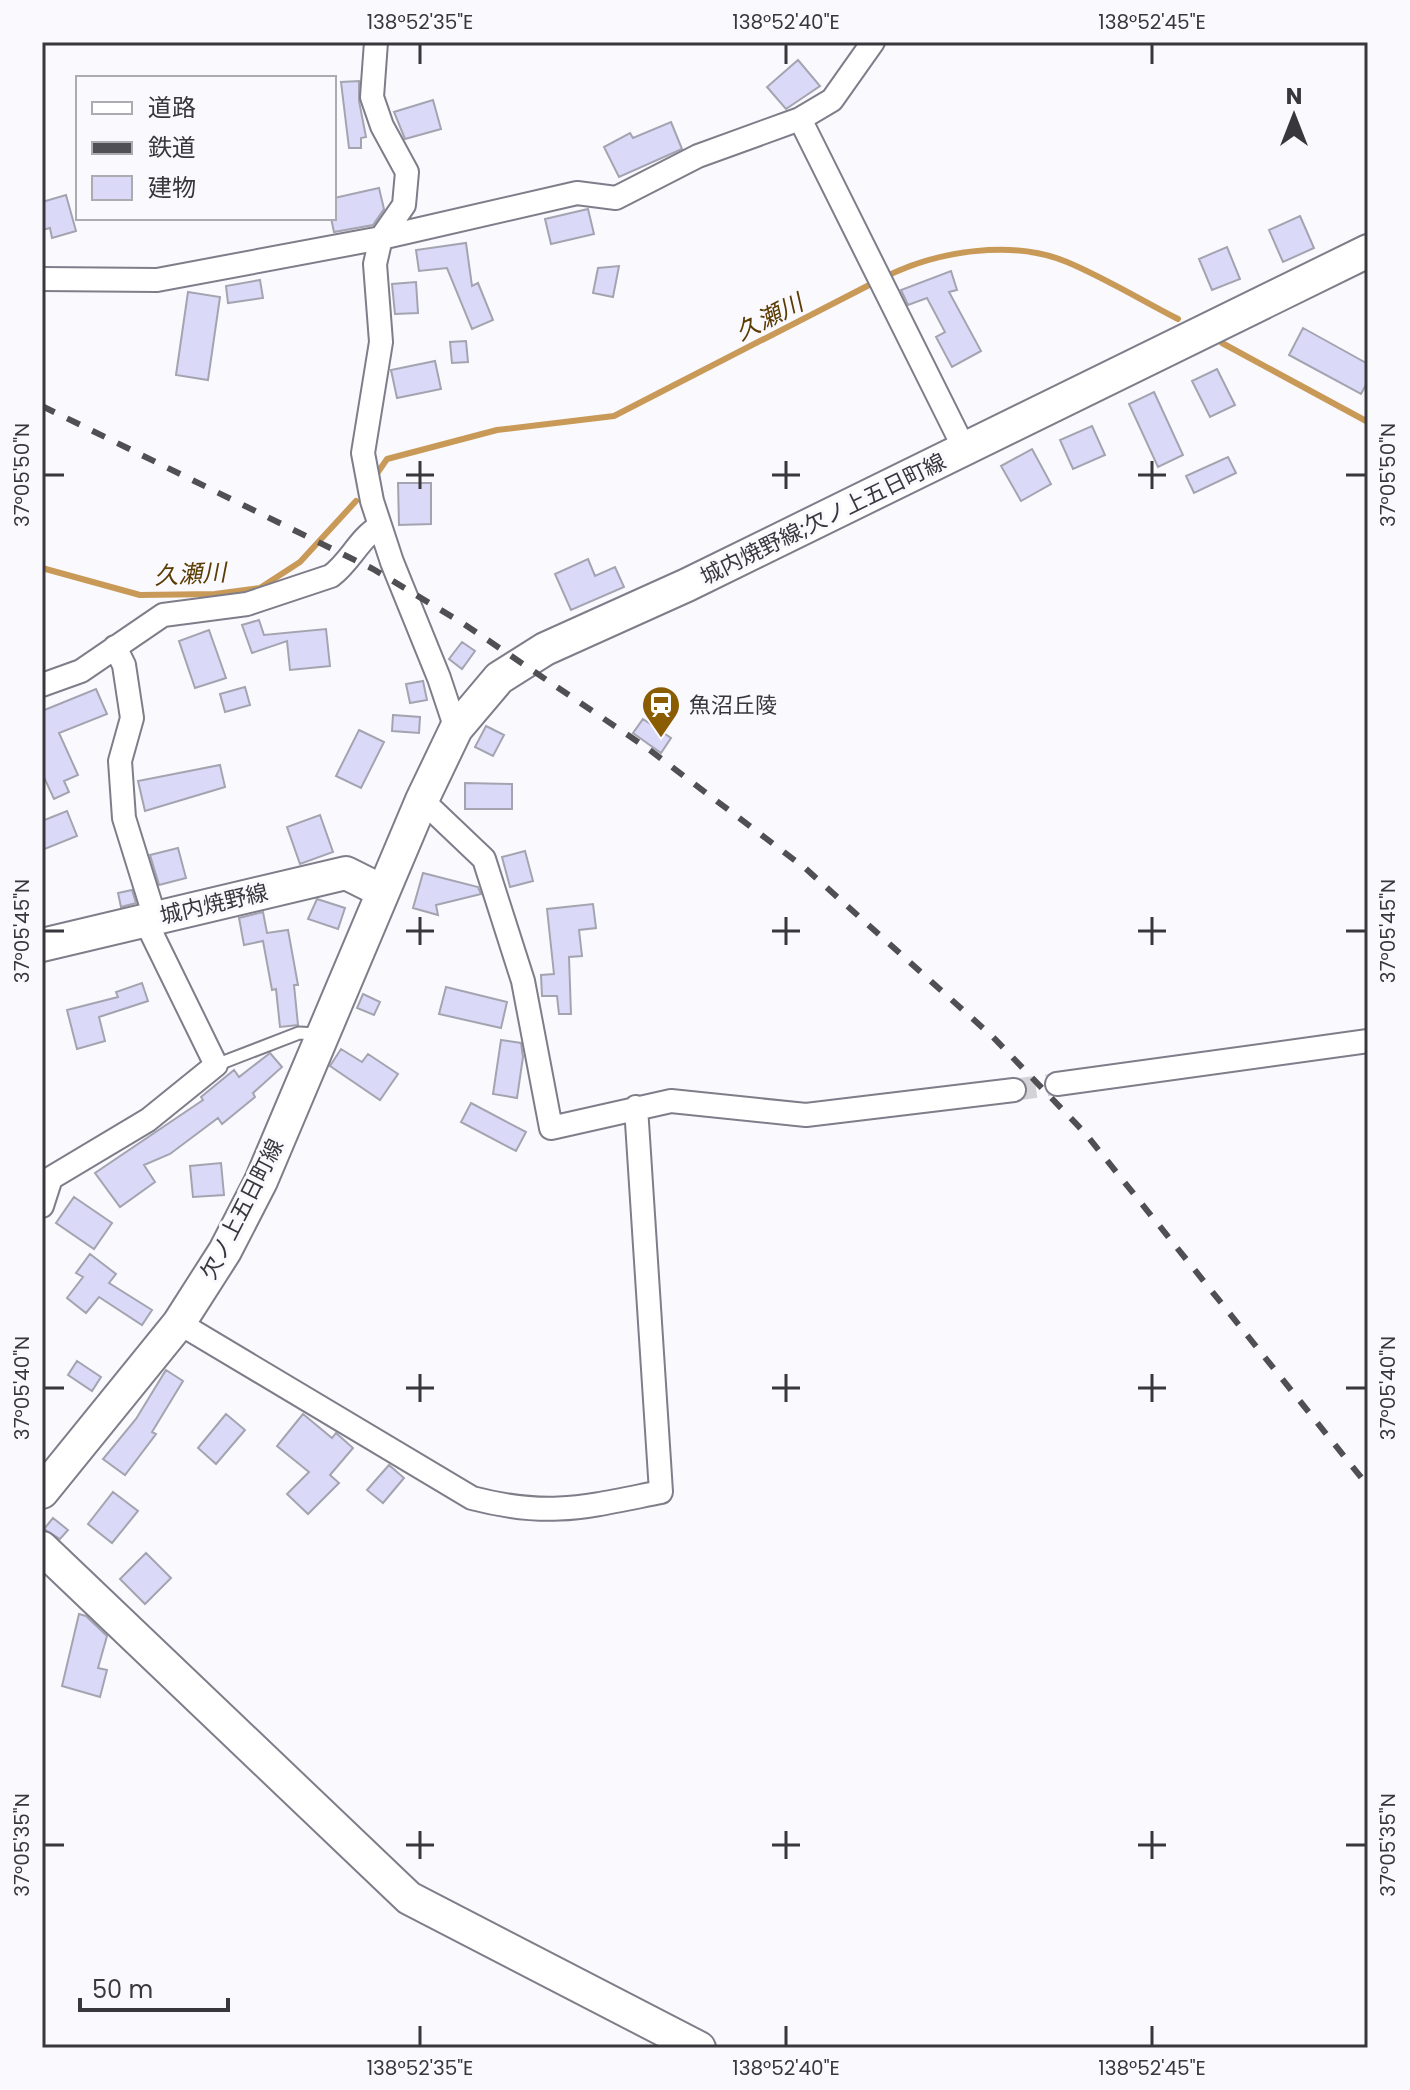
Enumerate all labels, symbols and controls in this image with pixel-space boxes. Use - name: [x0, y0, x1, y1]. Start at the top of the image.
- text: 138°52'35"E: [367, 8, 473, 36]
- text: 138°52'40"E: [732, 8, 840, 36]
- text: 138°52'45"E: [1098, 8, 1206, 36]
- legend: [76, 76, 336, 220]
- north arrow: [1254, 76, 1334, 156]
- text: N: [1286, 81, 1302, 112]
- text: 道路: [148, 91, 196, 124]
- text: 鉄道: [148, 131, 196, 164]
- text: 建物: [148, 171, 196, 204]
- water label: 久瀬川: [729, 285, 811, 348]
- text: 37°05'50"N: [8, 423, 36, 527]
- text: 37°05'50"N: [1374, 423, 1402, 527]
- street label: 城内焼野線;欠ノ上五日町線: [695, 446, 951, 592]
- water label: 久瀬川: [153, 555, 230, 592]
- station icon: 魚沼丘陵: [640, 684, 682, 739]
- place label: 魚沼丘陵: [689, 690, 777, 721]
- street label: 城内焼野線: [157, 877, 271, 931]
- text: 37°05'45"N: [8, 879, 36, 983]
- text: 37°05'45"N: [1374, 879, 1402, 983]
- street label: 欠ノ上五日町線: [193, 1133, 291, 1285]
- text: 37°05'40"N: [8, 1336, 36, 1440]
- text: 37°05'40"N: [1374, 1336, 1402, 1440]
- text: 37°05'35"N: [8, 1793, 36, 1897]
- text: 37°05'35"N: [1374, 1793, 1402, 1897]
- scale bar: [80, 1962, 228, 2012]
- text: 50 m: [92, 1973, 153, 2006]
- text: 138°52'35"E: [367, 2054, 473, 2082]
- text: 138°52'40"E: [732, 2054, 840, 2082]
- text: 138°52'45"E: [1098, 2054, 1206, 2082]

